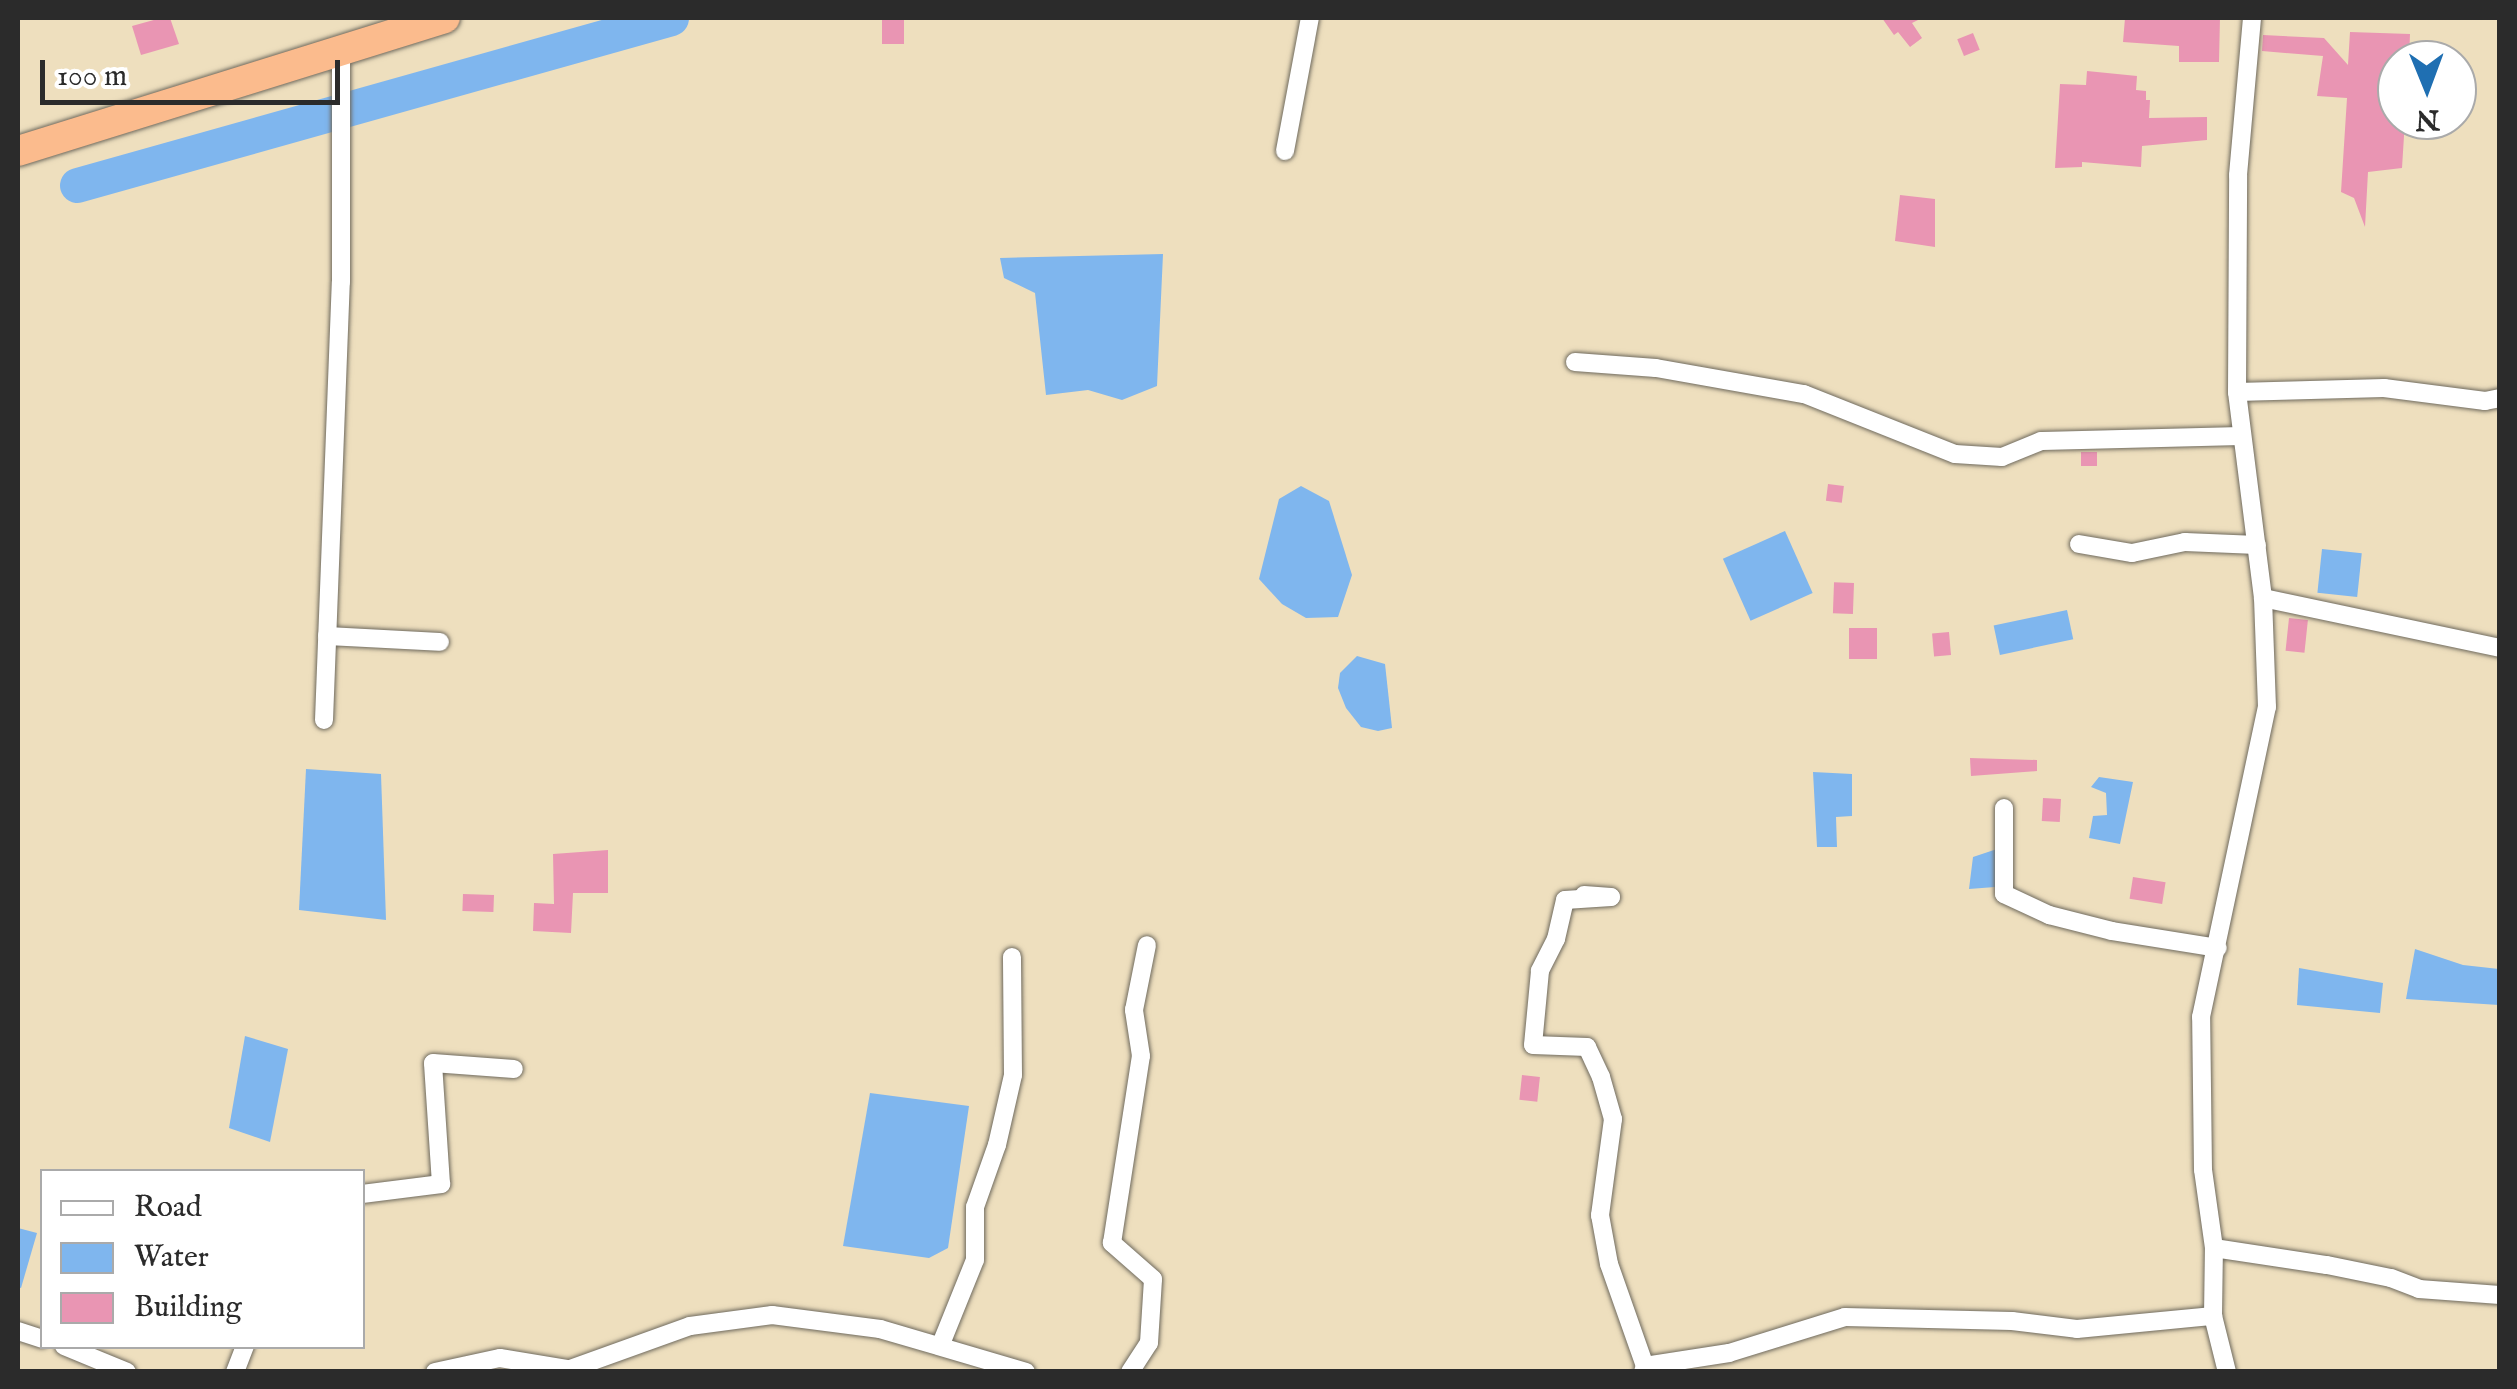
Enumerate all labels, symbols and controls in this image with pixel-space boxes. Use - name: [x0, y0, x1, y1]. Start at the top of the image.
- scale bar: [45, 40, 345, 102]
- north arrow: [2377, 40, 2477, 140]
- text: 100 m: [57, 58, 127, 96]
- text: N: [2415, 101, 2440, 136]
- legend: [40, 1169, 365, 1349]
- text: Road: [134, 1189, 202, 1227]
- text: Water: [134, 1239, 209, 1277]
- text: Building: [134, 1289, 242, 1327]

